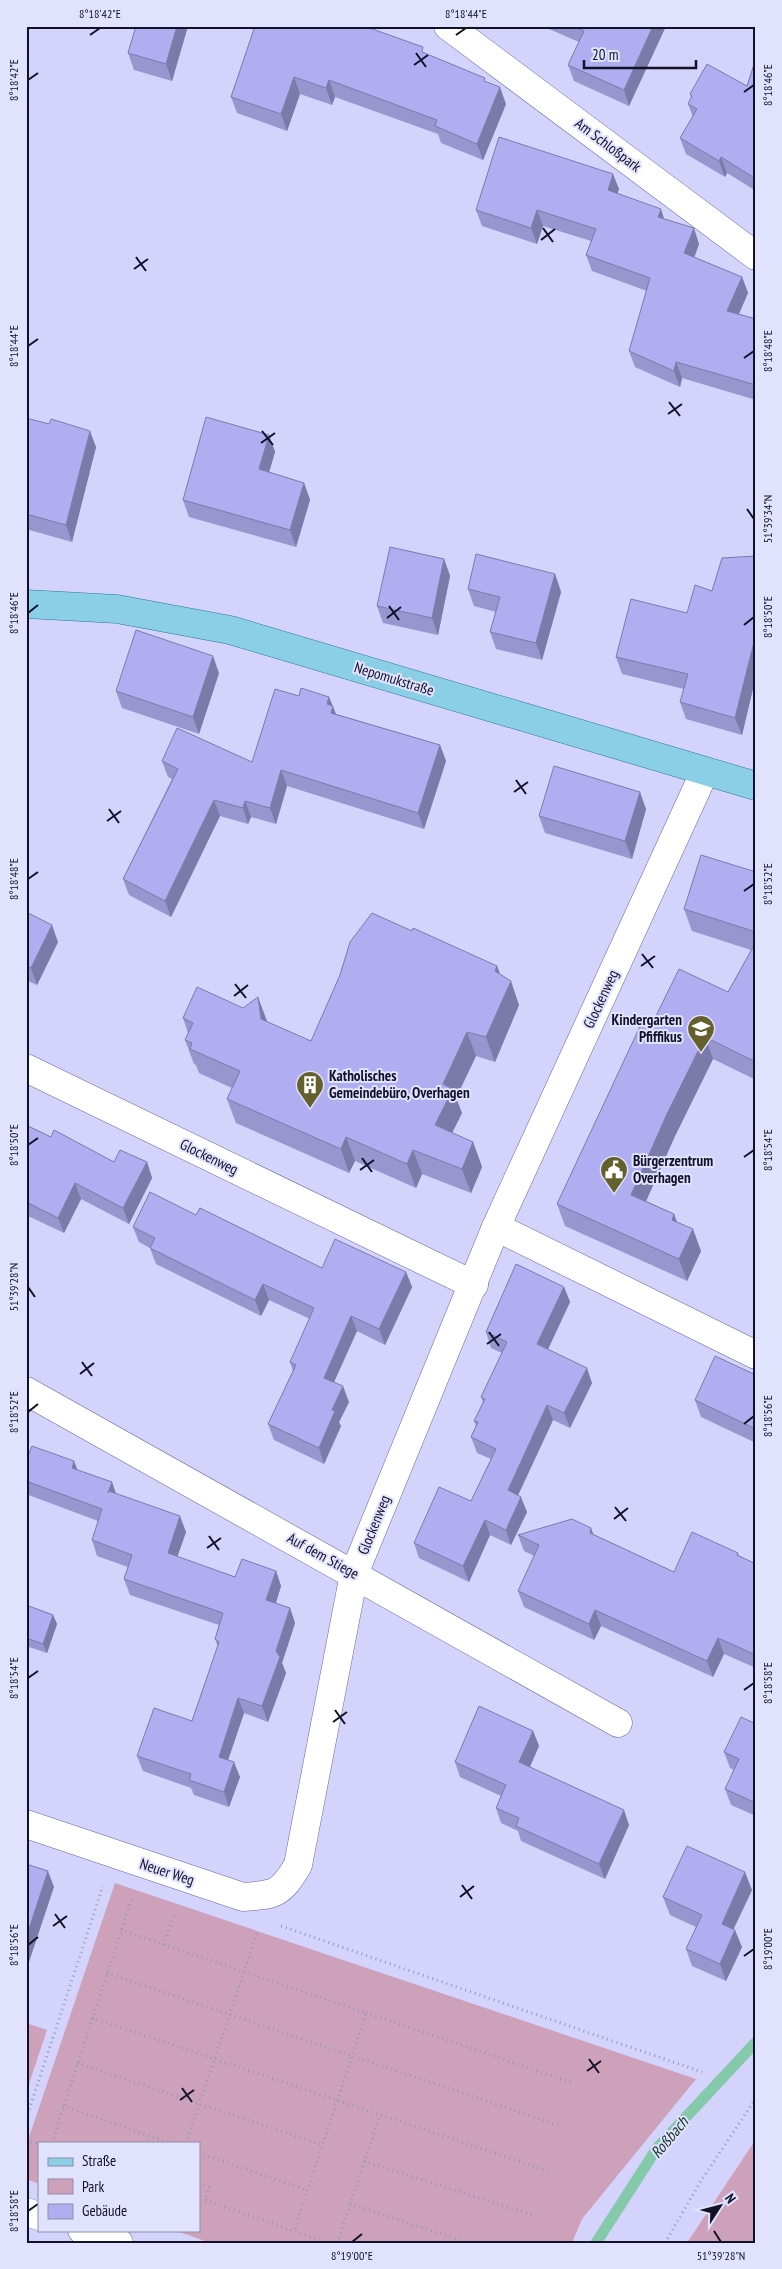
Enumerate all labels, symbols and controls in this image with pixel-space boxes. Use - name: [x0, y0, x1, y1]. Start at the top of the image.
- text: 8°18'42"E: [79, 6, 121, 21]
- text: 8°18'44"E: [445, 6, 487, 21]
- scale bar: [584, 38, 697, 70]
- text: 20 m: [592, 45, 618, 64]
- text: 8°18'42"E: [6, 59, 21, 101]
- text: 8°18'46"E: [760, 64, 775, 106]
- street label: Am Schloßpark: [571, 113, 645, 176]
- text: 8°18'44"E: [6, 325, 21, 367]
- text: 8°18'48"E: [760, 330, 775, 372]
- text: 51°39'34"N: [760, 495, 775, 543]
- text: 8°18'46"E: [6, 592, 21, 634]
- text: 8°18'50"E: [760, 596, 775, 638]
- street label: Nepomukstraße: [352, 657, 436, 700]
- text: 8°18'48"E: [6, 858, 21, 900]
- text: 8°18'52"E: [760, 863, 775, 905]
- street label: Glockenweg: [579, 966, 622, 1031]
- place label: Kindergarten Pfiffikus: [611, 1010, 682, 1046]
- school or university icon: Kindergarten Pfiffikus: [686, 1014, 716, 1053]
- place label: Katholisches Gemeindebüro, Overhagen: [329, 1066, 470, 1102]
- building icon: Katholisches Gemeindebüro, Overhagen: [295, 1070, 325, 1109]
- text: 8°18'50"E: [6, 1124, 21, 1166]
- text: 8°18'54"E: [760, 1129, 775, 1171]
- street label: Glockenweg: [177, 1134, 241, 1179]
- place label: Bürgerzentrum Overhagen: [633, 1151, 713, 1187]
- public building icon: Bürgerzentrum Overhagen: [599, 1155, 629, 1194]
- text: 51°39'28"N: [6, 1263, 21, 1311]
- text: 8°18'52"E: [6, 1391, 21, 1433]
- text: 8°18'56"E: [760, 1395, 775, 1437]
- street label: Glockenweg: [353, 1492, 394, 1557]
- street label: Auf dem Stiege: [284, 1528, 362, 1583]
- text: 8°18'54"E: [6, 1657, 21, 1699]
- text: 8°18'58"E: [760, 1662, 775, 1704]
- street label: Neuer Weg: [138, 1854, 197, 1889]
- text: 8°18'56"E: [6, 1924, 21, 1966]
- text: 8°19'00"E: [760, 1928, 775, 1970]
- water label: Roßbach: [646, 2112, 693, 2162]
- legend: [38, 2142, 200, 2232]
- text: Straße: [82, 2151, 116, 2170]
- text: Park: [82, 2177, 104, 2196]
- north arrow: [694, 2182, 744, 2232]
- text: 8°18'58"E: [6, 2190, 21, 2232]
- text: N: [721, 2190, 740, 2207]
- text: Gebäude: [82, 2201, 127, 2220]
- text: 8°19'00"E: [331, 2248, 373, 2263]
- text: 51°39'28"N: [697, 2248, 745, 2263]

